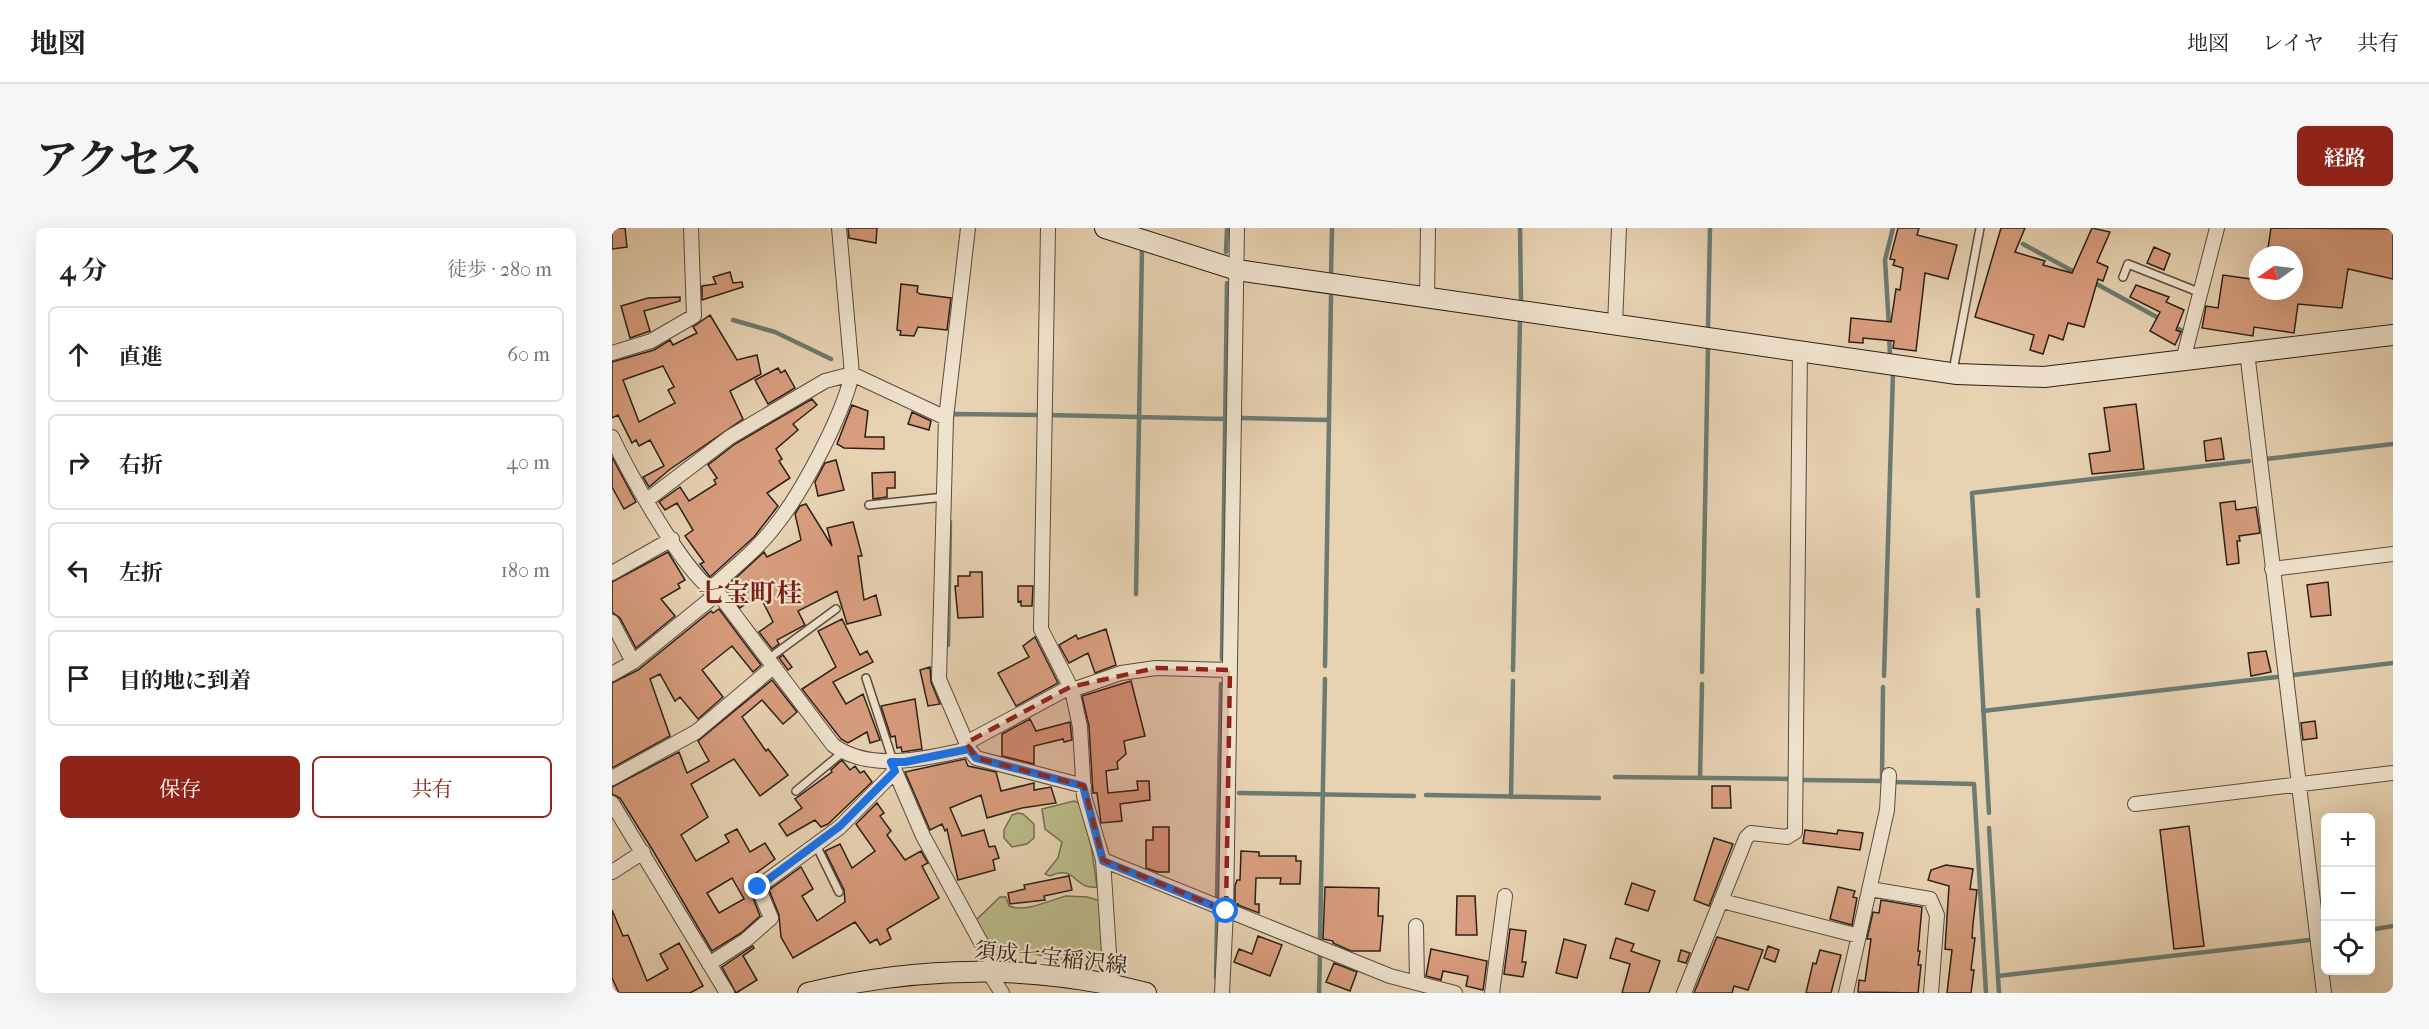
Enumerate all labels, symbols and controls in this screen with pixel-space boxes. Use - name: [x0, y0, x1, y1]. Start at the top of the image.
- text: 地図: [30, 27, 86, 60]
- text: 地図: [2187, 31, 2229, 55]
- text: レイヤ: [2262, 31, 2324, 55]
- text: 共有: [2357, 31, 2399, 55]
- button: 経路: [2297, 126, 2393, 186]
- text: アクセス: [36, 136, 203, 185]
- north arrow: [2249, 246, 2303, 300]
- text: 4 分: [60, 255, 107, 286]
- text: 徒歩 · 280 m: [447, 258, 552, 281]
- icon: ahead: [62, 338, 95, 371]
- text: 60 m: [507, 343, 550, 366]
- text: 直進: [119, 344, 163, 370]
- icon: right: [62, 446, 95, 479]
- text: 40 m: [506, 451, 550, 474]
- text: 右折: [119, 452, 163, 478]
- icon: left: [62, 554, 95, 587]
- text: 180 m: [501, 559, 550, 582]
- text: 左折: [119, 560, 163, 586]
- district label: 七宝町桂: [698, 578, 802, 609]
- icon: arrive: [62, 662, 95, 695]
- text: 目的地に到着: [119, 668, 251, 694]
- button: 保存: [60, 756, 300, 818]
- button: 共有: [312, 756, 552, 818]
- map controls: [2321, 813, 2375, 975]
- button: +: [2321, 813, 2375, 867]
- button: −: [2321, 867, 2375, 921]
- route end: [744, 873, 770, 899]
- route start: [1212, 897, 1238, 923]
- button: locate: [2321, 921, 2375, 975]
- street label: 須成七宝稲沢線: [973, 937, 1129, 979]

